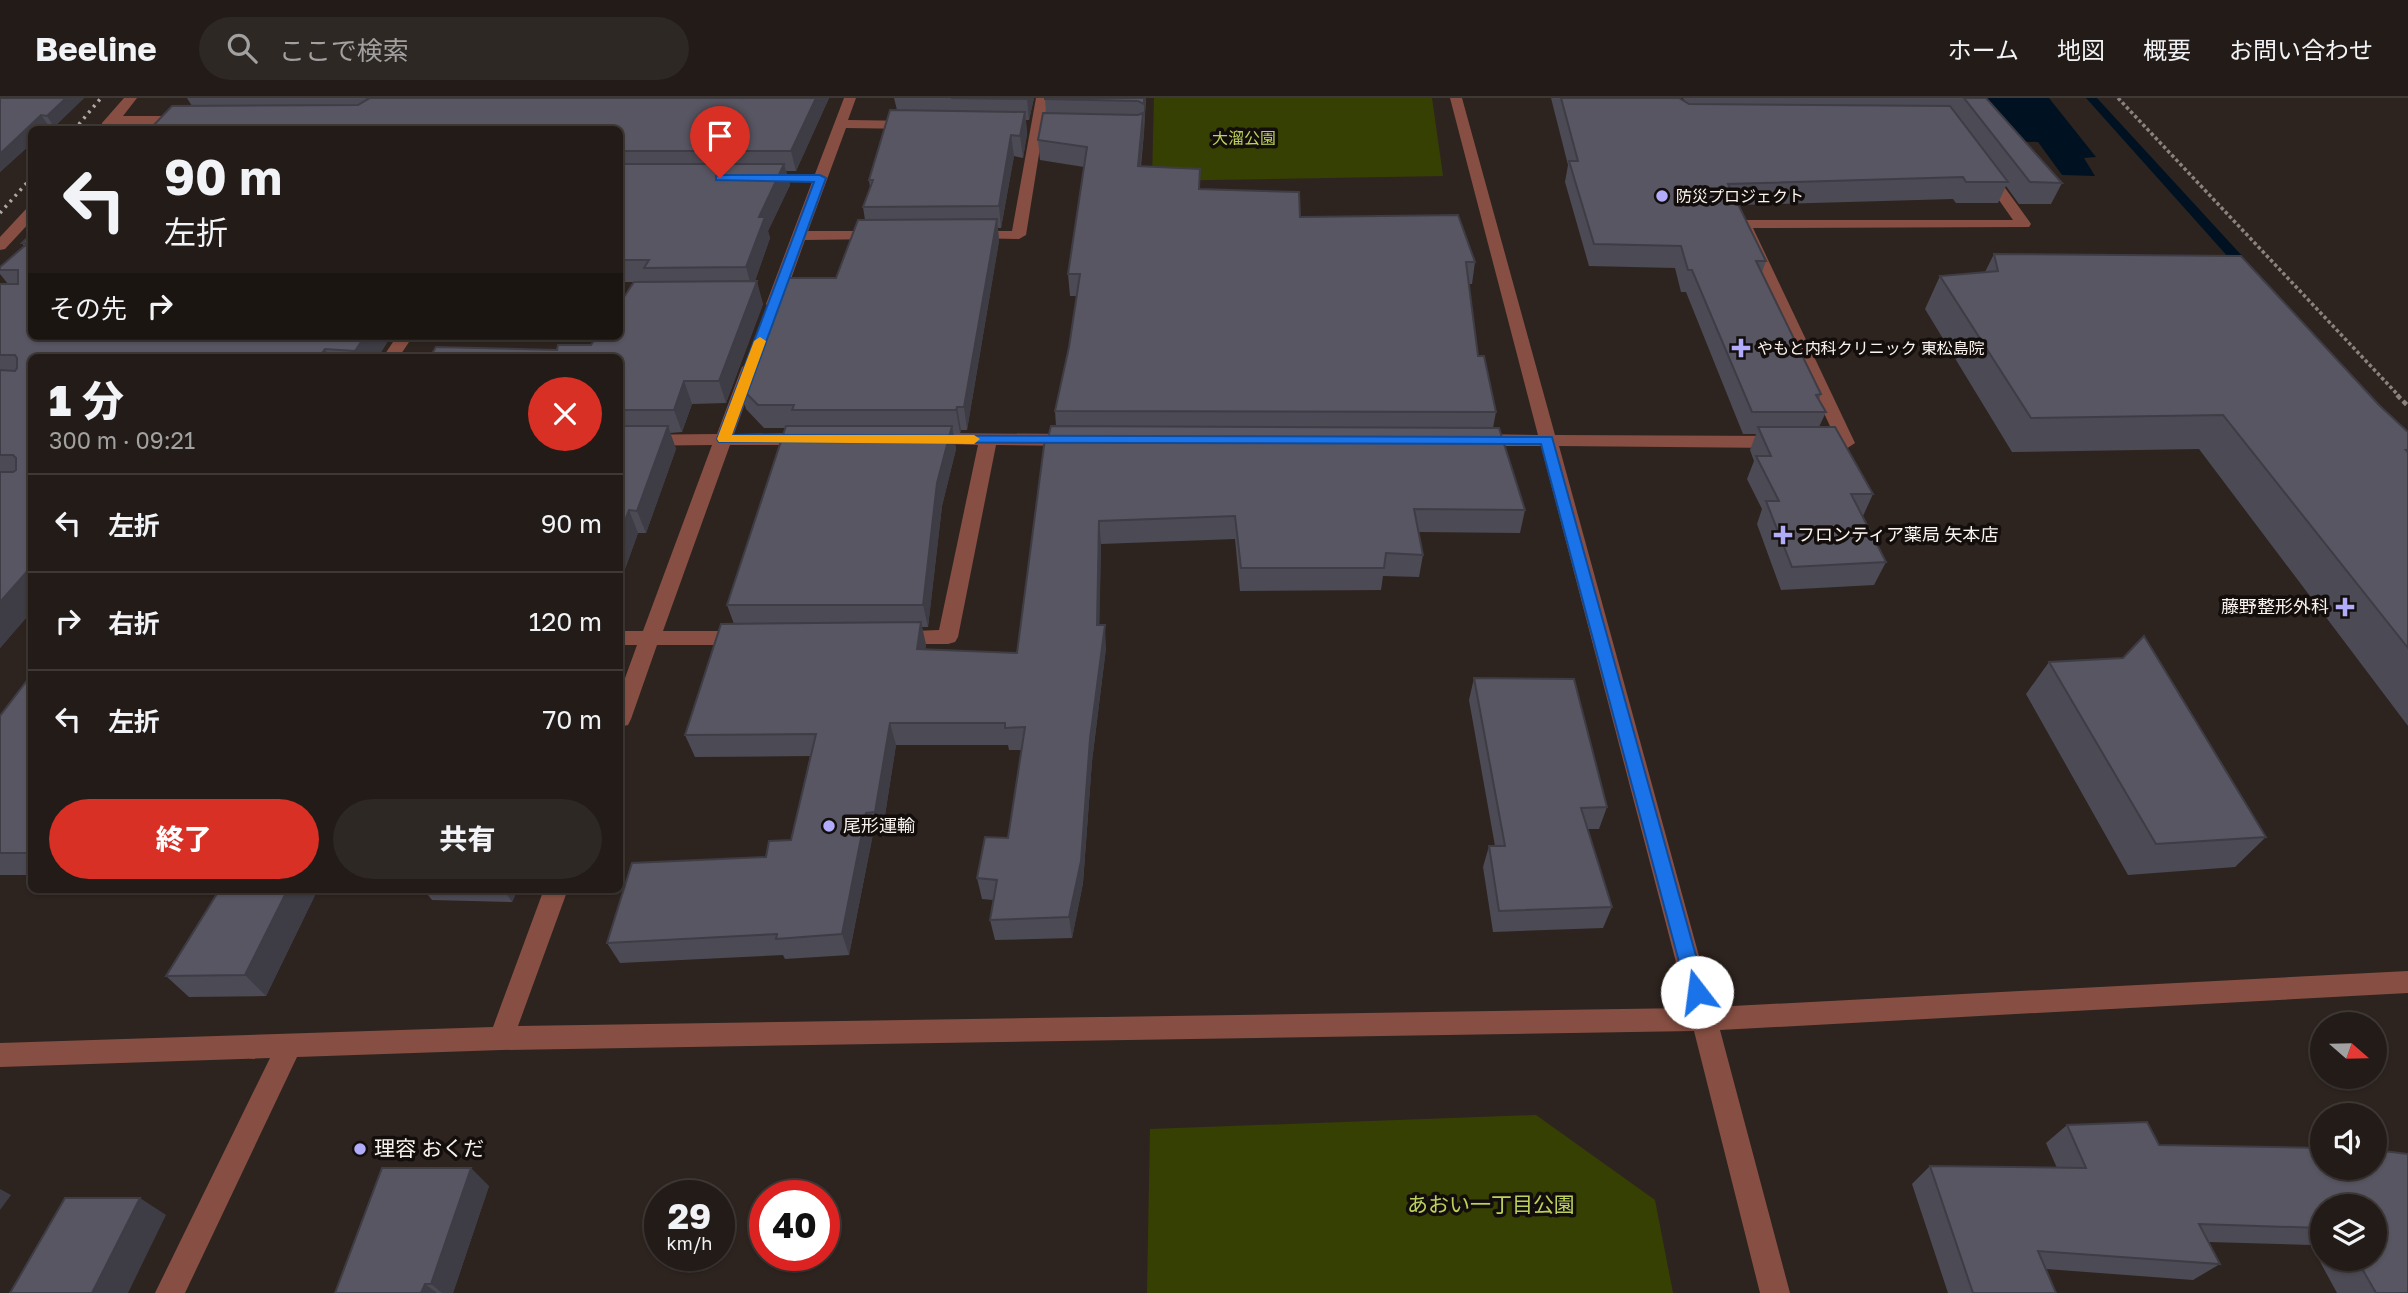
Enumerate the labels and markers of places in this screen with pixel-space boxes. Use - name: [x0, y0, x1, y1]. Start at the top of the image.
- pin: [690, 106, 750, 178]
- place label: 防災プロジェクト: [1676, 186, 1804, 206]
- marker: 防災プロジェクト: [1654, 188, 1670, 204]
- marker: やもと内科クリニック 東松島院: [1731, 338, 1751, 358]
- place label: やもと内科クリニック 東松島院: [1757, 338, 1985, 358]
- place label: フロンティア薬局 矢本店: [1797, 523, 1998, 545]
- marker: フロンティア薬局 矢本店: [1775, 527, 1791, 543]
- place label: 藤野整形外科: [2221, 595, 2329, 617]
- marker: 藤野整形外科: [2335, 597, 2355, 617]
- place label: 尾形運輸: [843, 814, 915, 836]
- marker: 尾形運輸: [821, 818, 837, 834]
- place label: 理容 おくだ: [374, 1135, 484, 1161]
- marker: 理容 おくだ: [352, 1141, 368, 1157]

